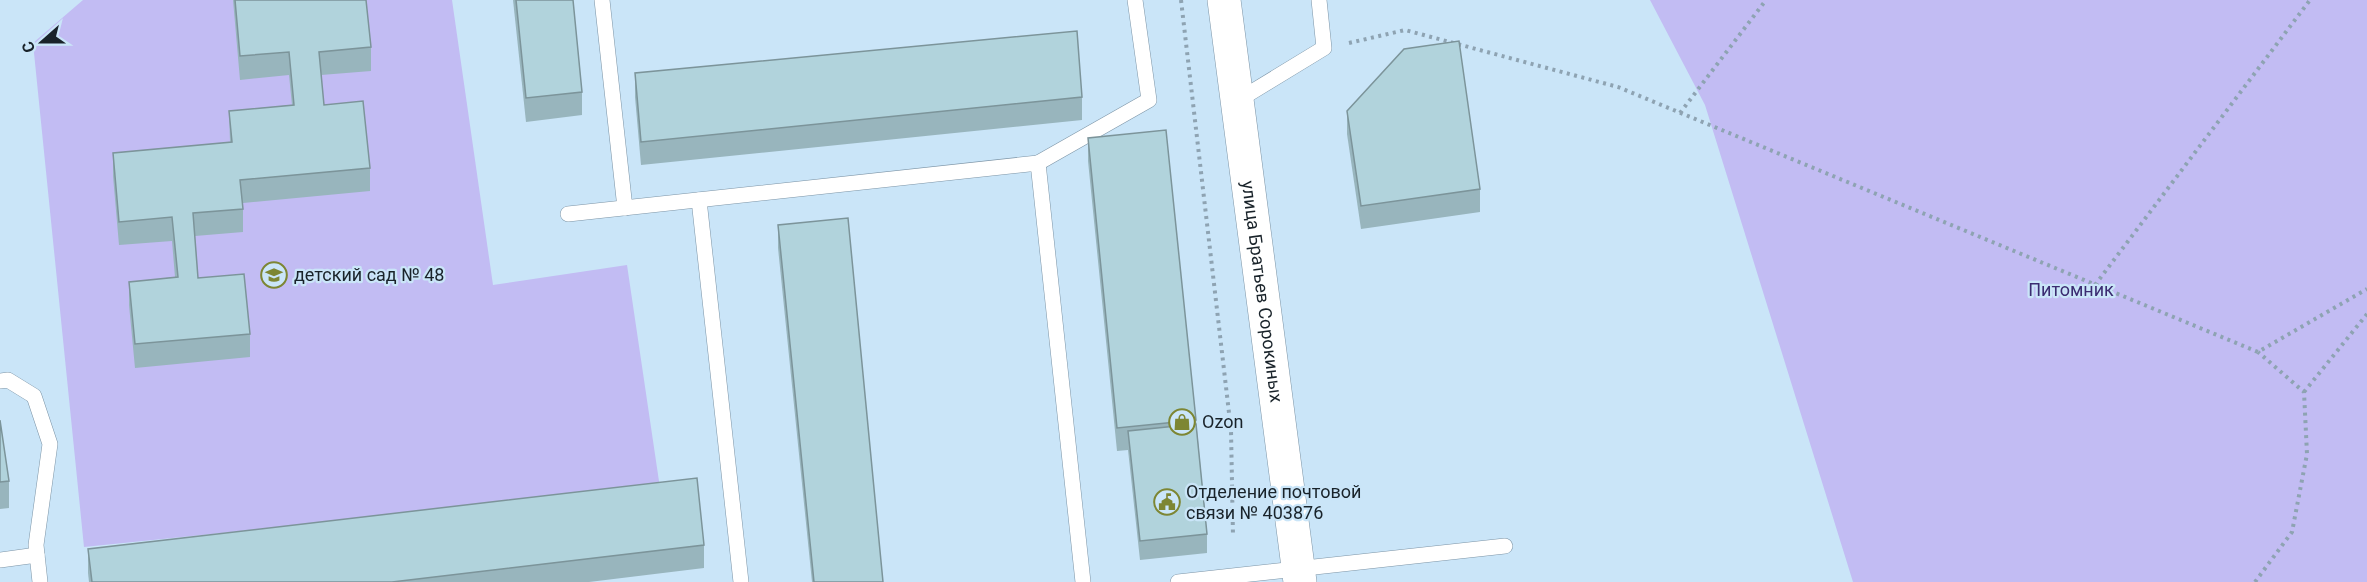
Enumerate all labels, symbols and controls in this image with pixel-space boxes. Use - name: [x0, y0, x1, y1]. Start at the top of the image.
- north arrow: [12, 12, 72, 72]
- text: С: [18, 39, 39, 55]
- street label: улица Братьев Сорокиных: [1238, 179, 1287, 404]
- school or university icon: детский сад № 48: [259, 260, 289, 290]
- place label: детский сад № 48: [294, 264, 444, 285]
- park label: Питомник: [2028, 279, 2114, 300]
- shop icon: Ozon: [1167, 407, 1197, 437]
- place label: Ozon: [1202, 411, 1243, 432]
- place label: Отделение почтовой связи № 403876: [1186, 481, 1361, 523]
- public building icon: Отделение почтовой связи № 403876: [1152, 487, 1182, 517]

